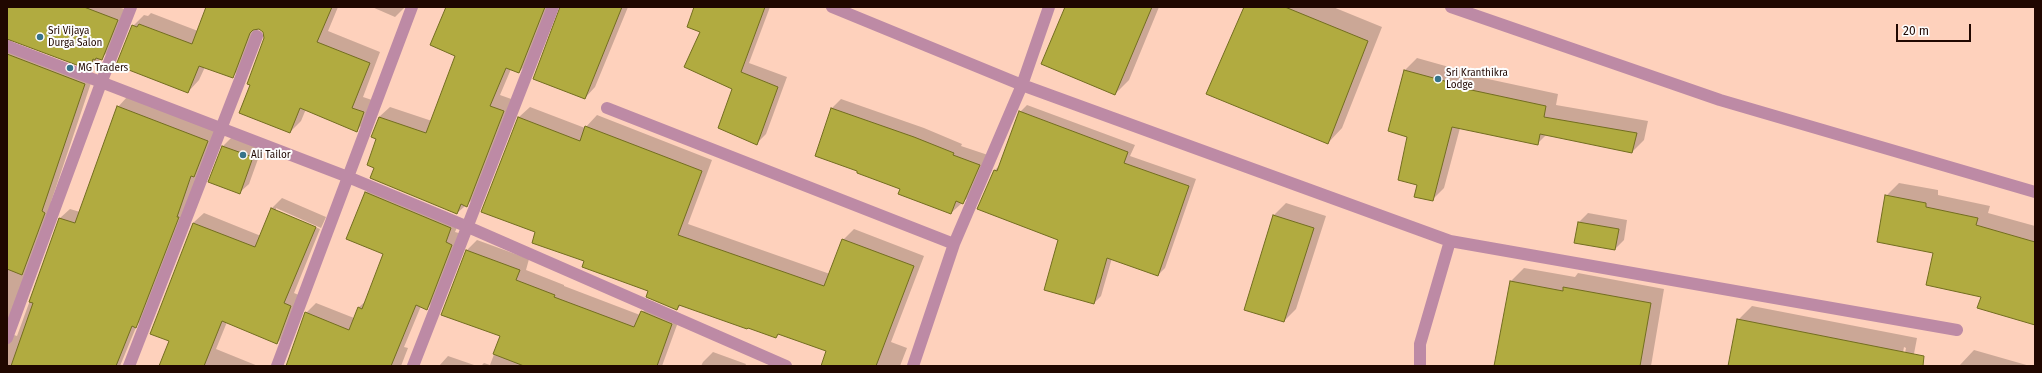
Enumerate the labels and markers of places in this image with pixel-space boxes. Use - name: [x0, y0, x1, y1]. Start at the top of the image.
- place label: Sri Vijaya Durga Salon: [48, 25, 102, 48]
- marker: Sri Vijaya Durga Salon: [35, 32, 45, 42]
- place label: MG Traders: [78, 62, 128, 74]
- marker: MG Traders: [65, 63, 75, 73]
- place label: Sri Kranthikra Lodge: [1446, 67, 1508, 90]
- marker: Sri Kranthikra Lodge: [1433, 74, 1443, 84]
- place label: Ali Tailor: [251, 149, 291, 161]
- marker: Ali Tailor: [238, 150, 248, 160]

